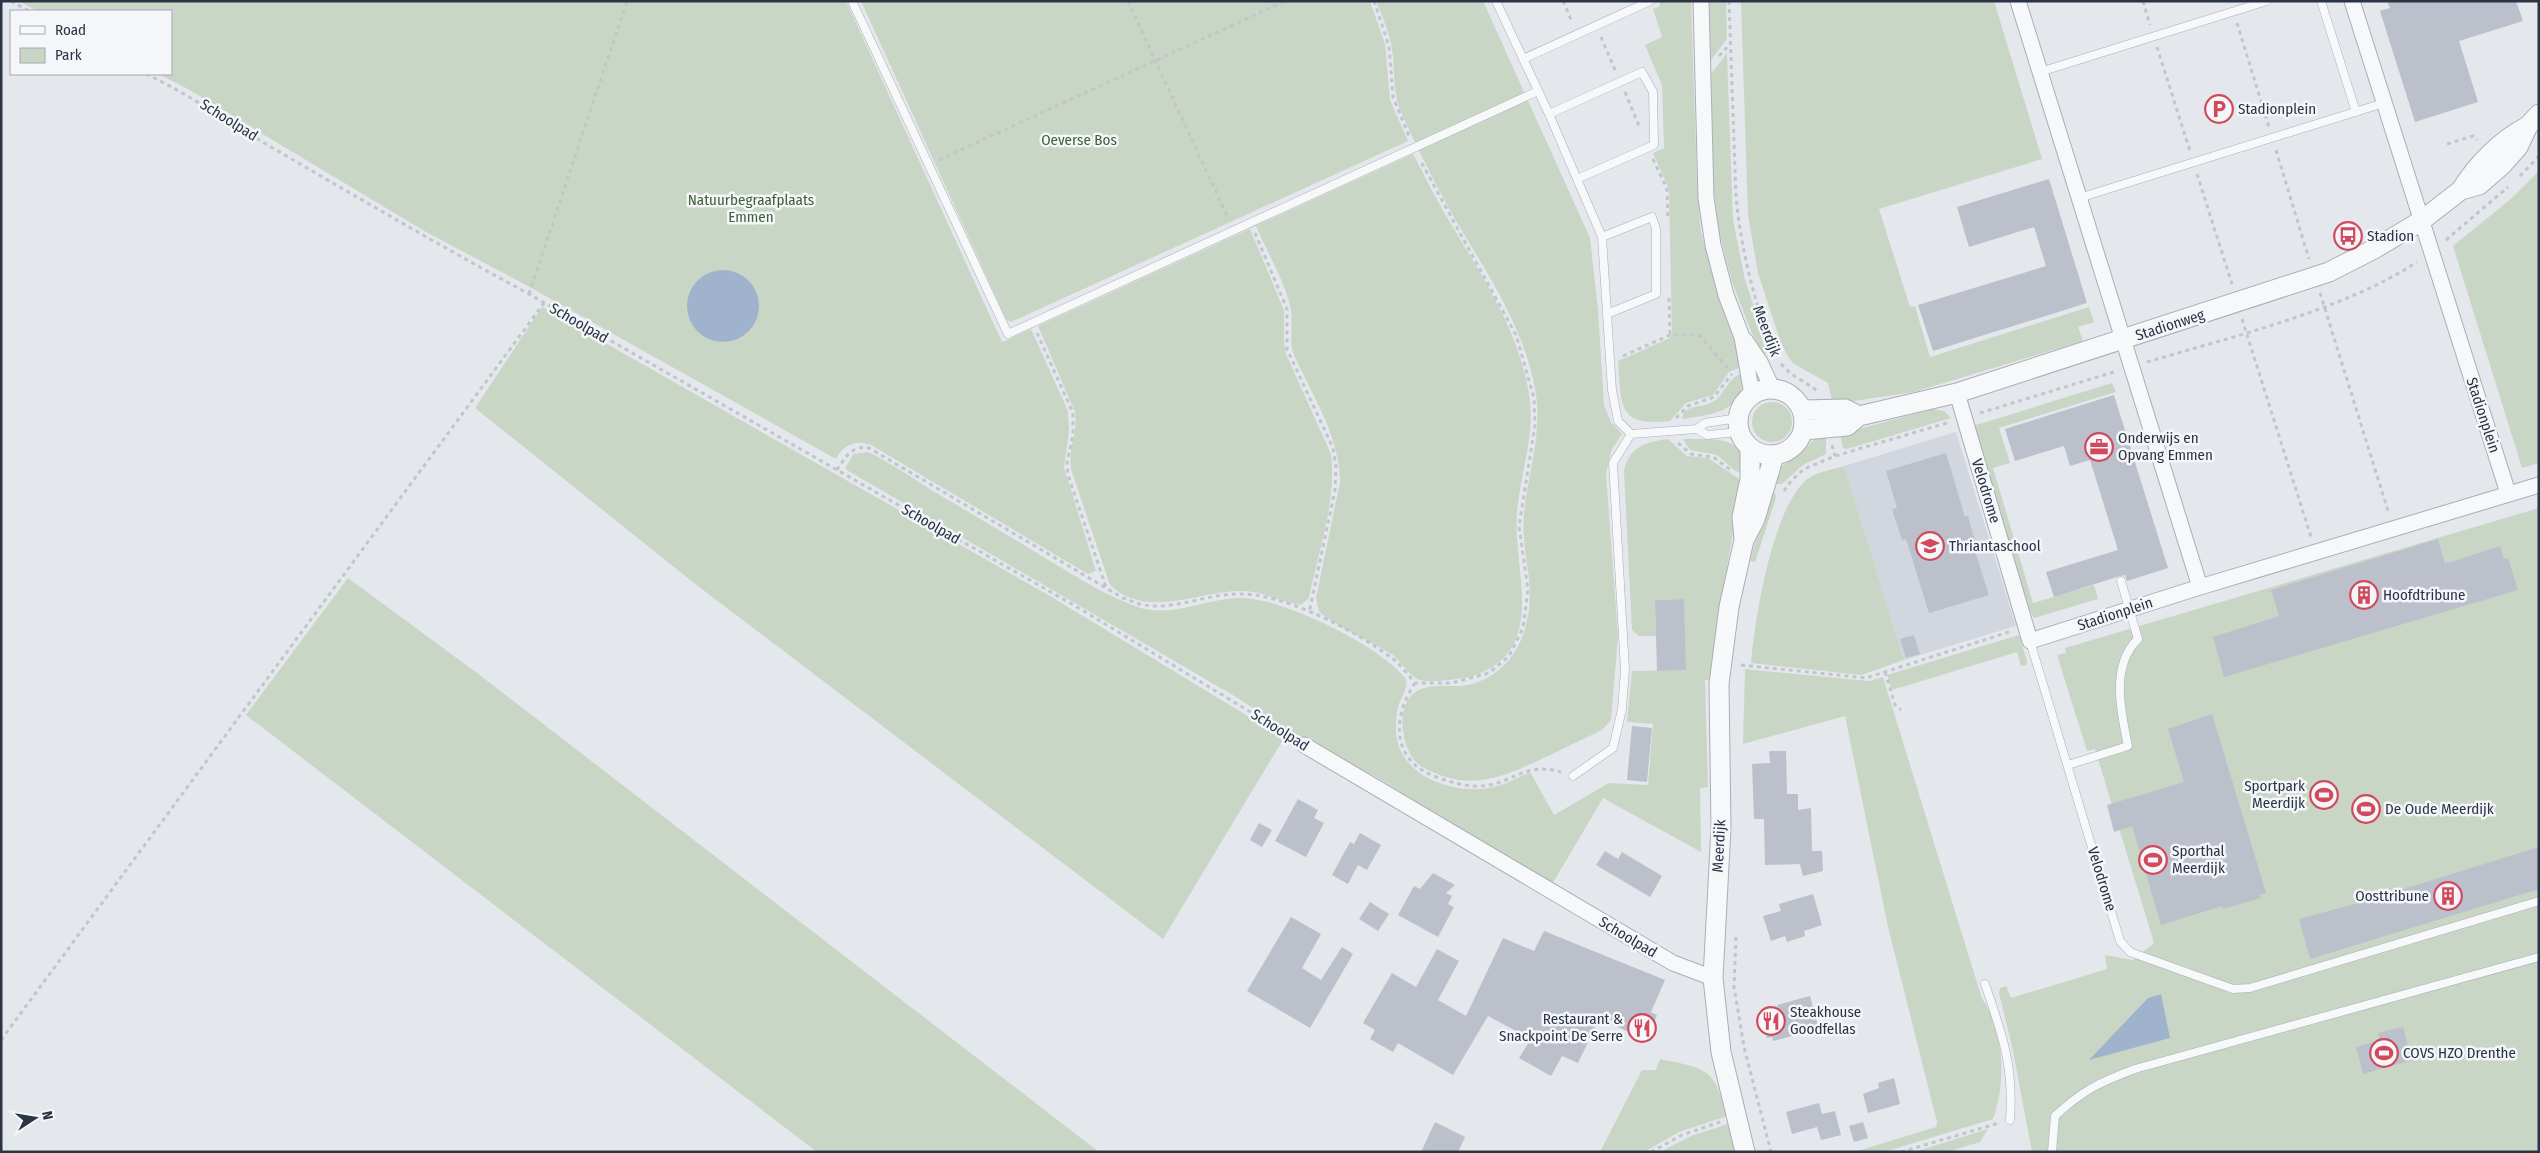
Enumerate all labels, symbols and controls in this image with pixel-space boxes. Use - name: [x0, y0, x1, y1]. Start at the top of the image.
- legend: [10, 10, 172, 75]
- text: Road: [55, 21, 86, 39]
- text: Park: [55, 46, 82, 64]
- parking icon: Stadionplein: [2204, 94, 2234, 124]
- street label: Schoolpad: [197, 95, 261, 145]
- place label: Stadionplein: [2238, 100, 2316, 118]
- park label: Oeverse Bos: [1041, 131, 1117, 149]
- park label: Natuurbegraafplaats Emmen: [688, 191, 814, 226]
- bus stop icon: Stadion: [2333, 221, 2363, 251]
- place label: Stadion: [2367, 227, 2414, 245]
- street label: Schoolpad: [546, 299, 612, 347]
- street label: Meerdijk: [1749, 303, 1785, 359]
- street label: Stadionweg: [2133, 305, 2207, 345]
- street label: Stadionplein: [2462, 375, 2504, 455]
- place label: Onderwijs en Opvang Emmen: [2118, 429, 2213, 464]
- office icon: Onderwijs en Opvang Emmen: [2084, 432, 2114, 462]
- street label: Velodrome: [1968, 457, 2004, 525]
- street label: Schoolpad: [898, 500, 964, 548]
- school or university icon: Thriantaschool: [1915, 531, 1945, 561]
- place label: Thriantaschool: [1949, 537, 2041, 555]
- building icon: Hoofdtribune: [2349, 580, 2379, 610]
- place label: Hoofdtribune: [2383, 586, 2465, 604]
- street label: Stadionplein: [2075, 593, 2155, 635]
- street label: Schoolpad: [1248, 705, 1312, 755]
- place label: Sportpark Meerdijk: [2244, 777, 2305, 812]
- sports icon: Sportpark Meerdijk: [2309, 780, 2339, 810]
- sports icon: De Oude Meerdijk: [2351, 794, 2381, 824]
- place label: De Oude Meerdijk: [2385, 800, 2494, 818]
- street label: Meerdijk: [1709, 819, 1729, 873]
- place label: Sporthal Meerdijk: [2172, 842, 2225, 877]
- street label: Velodrome: [2084, 845, 2120, 913]
- sports icon: Sporthal Meerdijk: [2138, 845, 2168, 875]
- building icon: Oosttribune: [2433, 881, 2463, 911]
- place label: Oosttribune: [2355, 887, 2429, 905]
- street label: Schoolpad: [1596, 913, 1660, 961]
- place label: Steakhouse Goodfellas: [1790, 1003, 1861, 1038]
- restaurant icon: Steakhouse Goodfellas: [1756, 1006, 1786, 1036]
- place label: Restaurant & Snackpoint De Serre: [1499, 1010, 1623, 1045]
- restaurant icon: Restaurant & Snackpoint De Serre: [1627, 1013, 1657, 1043]
- sports icon: COVS HZO Drenthe: [2369, 1038, 2399, 1068]
- place label: COVS HZO Drenthe: [2403, 1044, 2516, 1062]
- north arrow: [10, 1093, 60, 1143]
- text: N: [38, 1110, 56, 1121]

